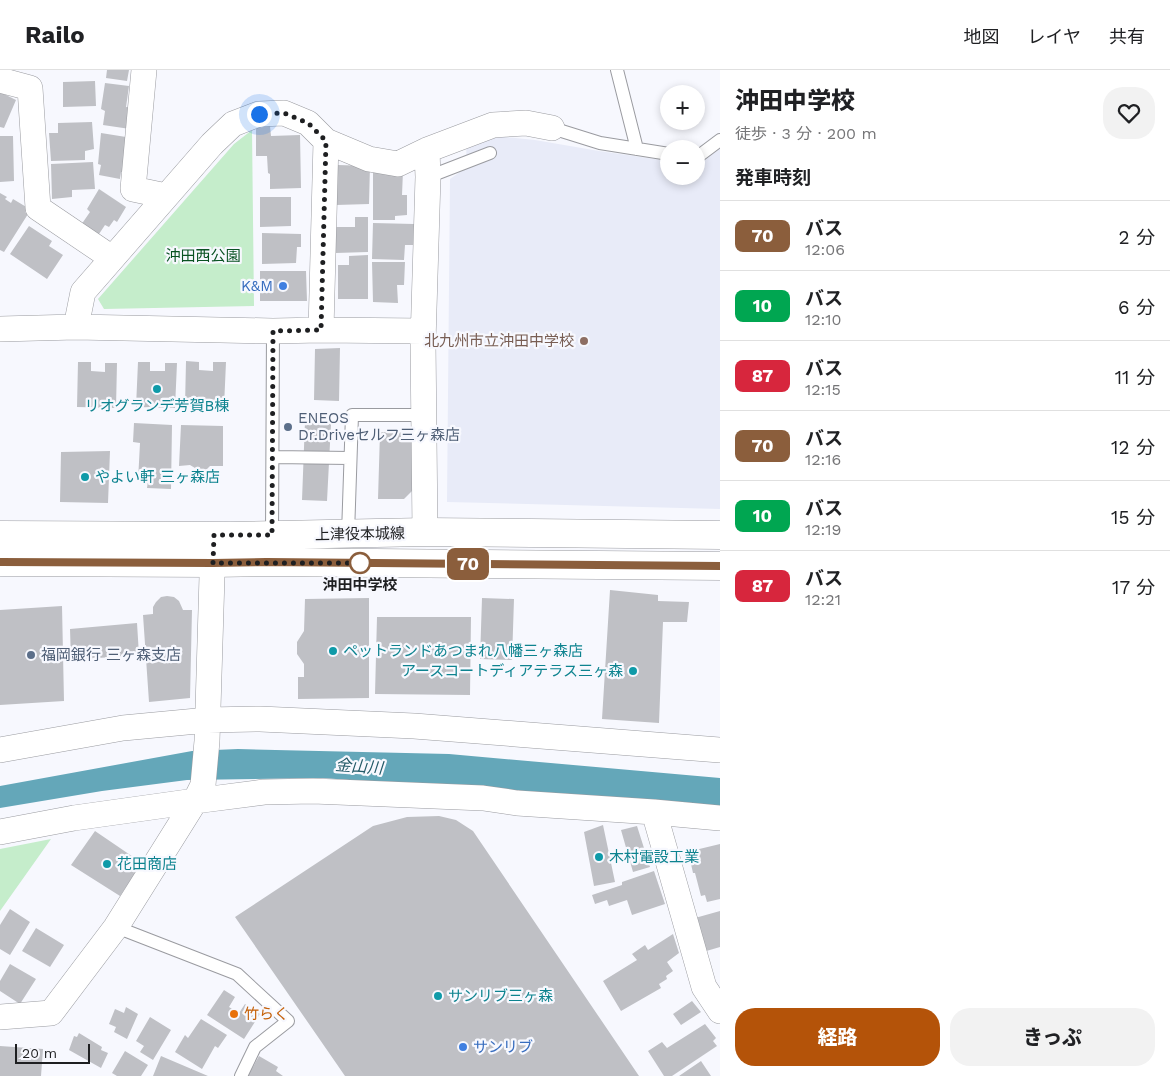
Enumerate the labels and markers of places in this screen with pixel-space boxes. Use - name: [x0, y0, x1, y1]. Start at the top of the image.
- place label: K&M: [241, 277, 273, 295]
- marker: K&M: [277, 280, 289, 292]
- place label: 北九州市立沖田中学校: [424, 332, 574, 350]
- marker: 北九州市立沖田中学校: [578, 335, 590, 347]
- marker: リオグランデ芳賀B棟: [151, 383, 163, 395]
- place label: リオグランデ芳賀B棟: [85, 397, 229, 415]
- place label: ENEOS Dr.Driveセルフ三ヶ森店: [298, 409, 460, 444]
- marker: ENEOS Dr.Driveセルフ三ヶ森店: [282, 421, 294, 433]
- place label: やよい軒 三ヶ森店: [95, 468, 220, 486]
- marker: やよい軒 三ヶ森店: [79, 471, 91, 483]
- marker: 沖田中学校: [349, 552, 371, 574]
- place label: 沖田中学校: [322, 576, 398, 594]
- place label: ペットランドあつまれ八幡三ヶ森店: [343, 642, 583, 660]
- marker: ペットランドあつまれ八幡三ヶ森店: [327, 645, 339, 657]
- place label: 福岡銀行 三ヶ森支店: [41, 646, 181, 664]
- marker: 福岡銀行 三ヶ森支店: [25, 649, 37, 661]
- place label: アースコートディアテラス三ヶ森: [401, 662, 623, 680]
- marker: アースコートディアテラス三ヶ森: [627, 665, 639, 677]
- place label: 木村電設工業: [609, 848, 699, 866]
- marker: 木村電設工業: [593, 851, 605, 863]
- place label: 花田商店: [117, 855, 177, 873]
- marker: 花田商店: [101, 858, 113, 870]
- place label: サンリブ三ヶ森: [448, 987, 553, 1005]
- marker: サンリブ三ヶ森: [432, 990, 444, 1002]
- place label: 竹らく: [244, 1005, 289, 1023]
- marker: 竹らく: [228, 1008, 240, 1020]
- place label: サンリブ: [473, 1038, 533, 1056]
- marker: サンリブ: [457, 1041, 469, 1053]

